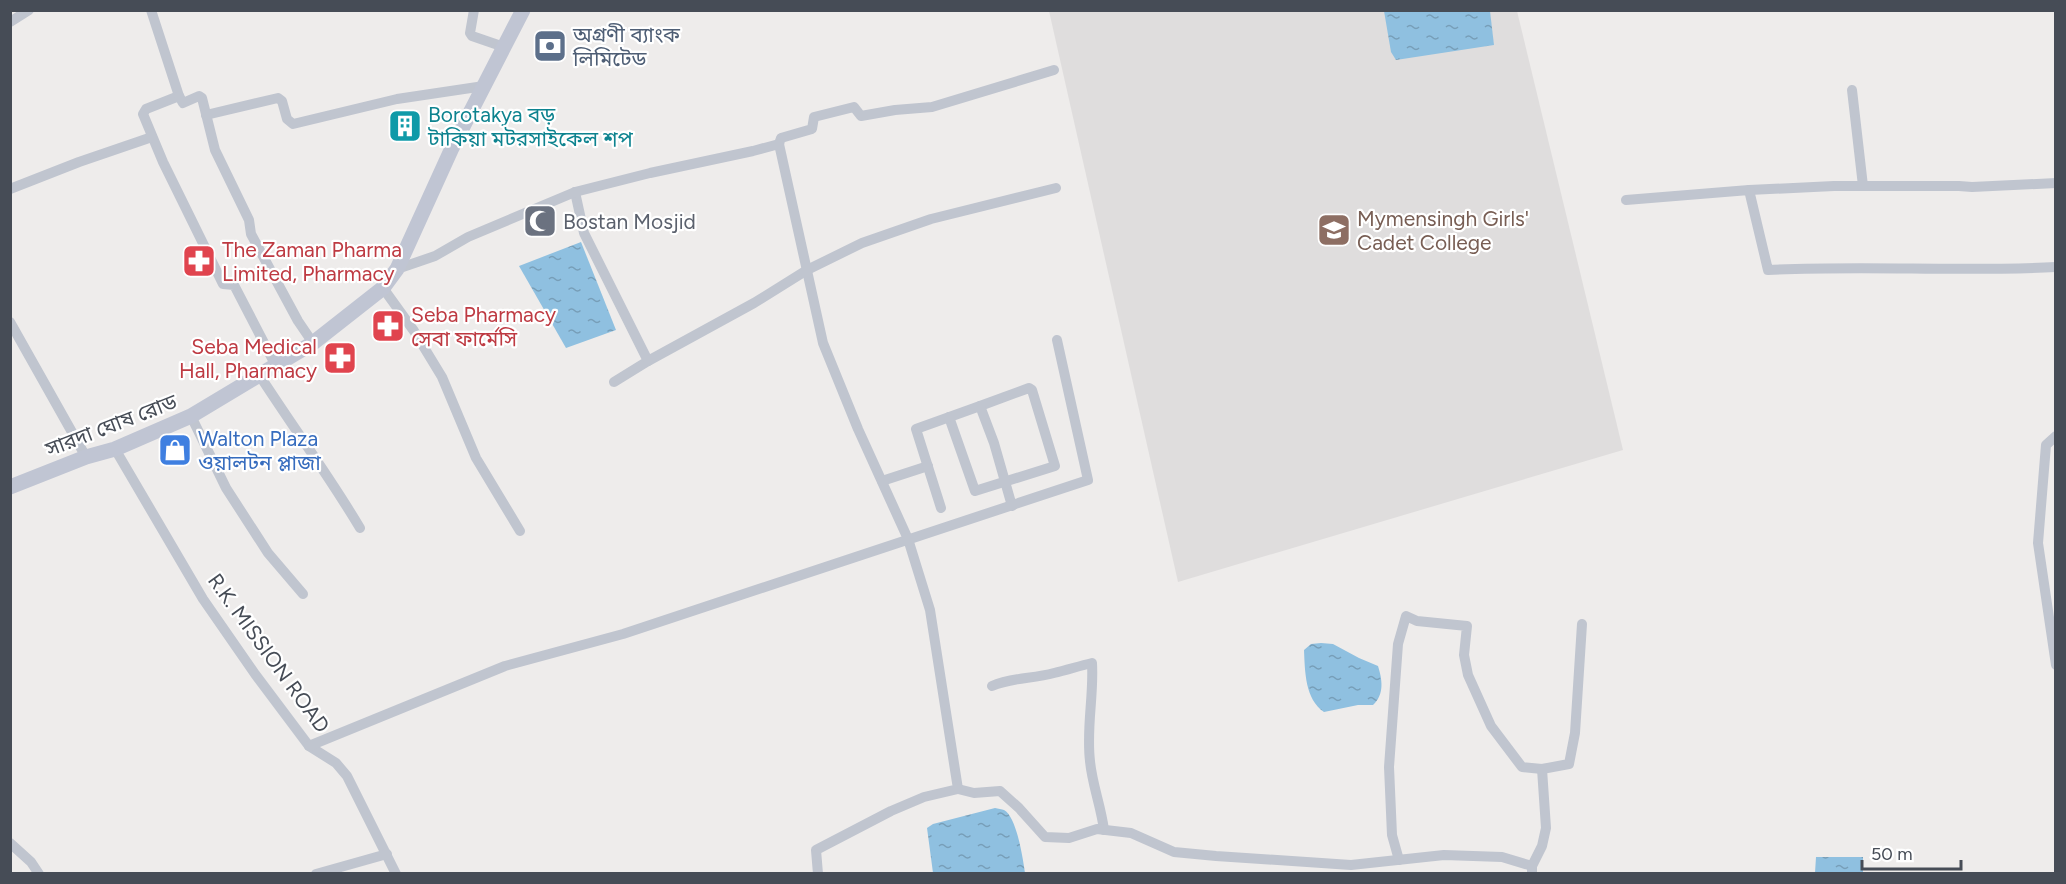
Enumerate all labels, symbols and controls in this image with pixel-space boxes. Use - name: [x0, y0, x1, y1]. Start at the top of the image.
- place label: অগ্রণী ব্যাংক লিমিটেড: [572, 22, 681, 71]
- bank icon: অগ্রণী ব্যাংক লিমিটেড: [532, 28, 568, 64]
- place label: Borotakya বড় টাকিয়া মটরসাইকেল শপ: [427, 102, 634, 151]
- building icon: Borotakya বড় টাকিয়া মটরসাইকেল শপ: [387, 108, 423, 144]
- mosque icon: Bostan Mosjid: [522, 203, 558, 239]
- place label: Mymensingh Girls' Cadet College: [1357, 206, 1529, 255]
- place label: Bostan Mosjid: [563, 209, 696, 234]
- school or university icon: Mymensingh Girls' Cadet College: [1316, 212, 1352, 248]
- place label: The Zaman Pharma Limited, Pharmacy: [222, 237, 402, 286]
- pharmacy icon: The Zaman Pharma Limited, Pharmacy: [181, 243, 217, 279]
- place label: Seba Pharmacy সেবা ফার্মেসি: [411, 302, 556, 351]
- pharmacy icon: Seba Pharmacy সেবা ফার্মেসি: [370, 308, 406, 344]
- place label: Seba Medical Hall, Pharmacy: [179, 334, 317, 383]
- pharmacy icon: Seba Medical Hall, Pharmacy: [322, 340, 358, 376]
- street label: সারদা ঘোষ রোড: [41, 388, 181, 462]
- place label: Walton Plaza ওয়ালটন প্লাজা: [198, 426, 321, 475]
- shop icon: Walton Plaza ওয়ালটন প্লাজা: [157, 432, 193, 468]
- street label: R.K. MISSION ROAD: [203, 569, 335, 737]
- scale bar: [1862, 833, 1961, 871]
- text: 50 m: [1871, 843, 1913, 865]

